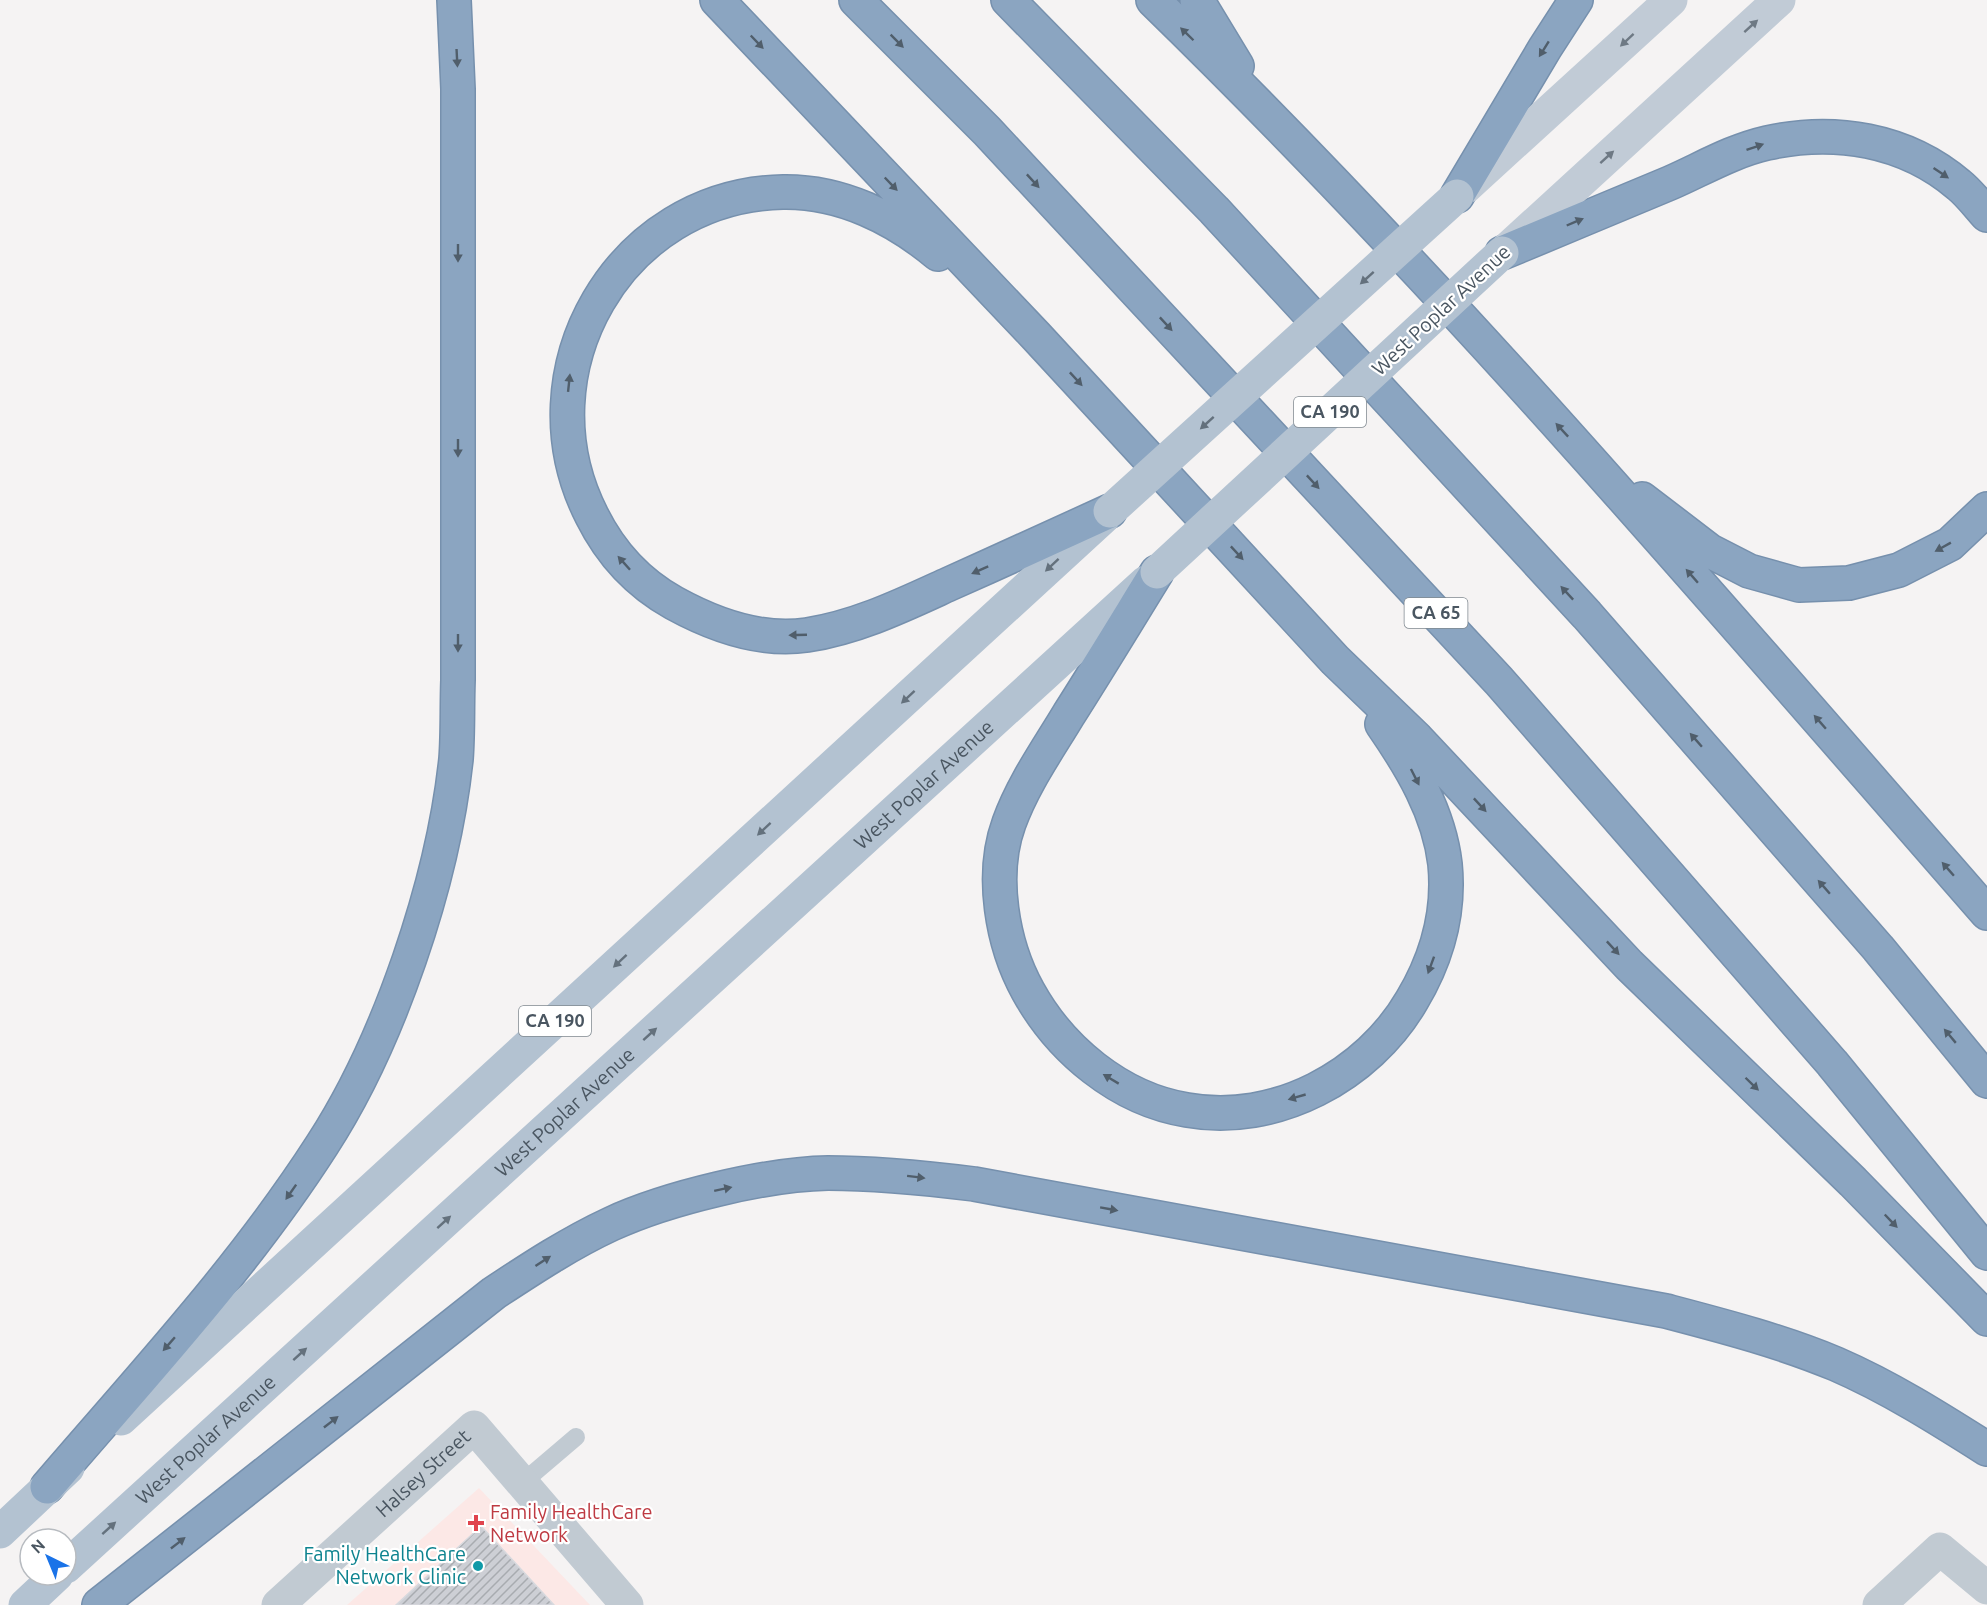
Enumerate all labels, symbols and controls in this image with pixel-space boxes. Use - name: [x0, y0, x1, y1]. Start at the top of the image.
- one-way arrow: [1744, 19, 1759, 33]
- one-way arrow: [1180, 27, 1195, 41]
- one-way arrow: [1621, 32, 1635, 46]
- one-way arrow: [890, 34, 904, 49]
- one-way arrow: [750, 35, 764, 50]
- one-way arrow: [1539, 41, 1550, 57]
- one-way arrow: [452, 49, 461, 68]
- one-way arrow: [1746, 142, 1764, 151]
- one-way arrow: [1600, 150, 1615, 164]
- one-way arrow: [1933, 167, 1949, 178]
- one-way arrow: [1026, 173, 1039, 188]
- one-way arrow: [884, 176, 898, 190]
- one-way arrow: [1567, 217, 1585, 227]
- street label: West Poplar Avenue: [1367, 240, 1515, 380]
- one-way arrow: [453, 244, 463, 263]
- one-way arrow: [1359, 271, 1374, 285]
- one-way arrow: [1159, 316, 1173, 331]
- one-way arrow: [1069, 372, 1083, 387]
- one-way arrow: [564, 374, 573, 393]
- road number: CA 190: [1294, 397, 1366, 427]
- one-way arrow: [1200, 416, 1215, 429]
- one-way arrow: [1556, 423, 1569, 438]
- one-way arrow: [453, 439, 463, 458]
- one-way arrow: [1306, 474, 1320, 489]
- one-way arrow: [1934, 542, 1951, 552]
- one-way arrow: [1230, 546, 1244, 561]
- one-way arrow: [618, 556, 631, 571]
- one-way arrow: [1044, 558, 1059, 572]
- one-way arrow: [971, 565, 989, 575]
- one-way arrow: [1686, 569, 1699, 584]
- one-way arrow: [1561, 586, 1574, 601]
- road number: CA 65: [1404, 598, 1468, 628]
- one-way arrow: [788, 630, 807, 640]
- one-way arrow: [453, 634, 463, 653]
- one-way arrow: [901, 690, 916, 703]
- street label: West Poplar Avenue: [849, 715, 998, 854]
- one-way arrow: [1813, 715, 1827, 730]
- one-way arrow: [1690, 733, 1703, 748]
- one-way arrow: [1410, 769, 1420, 786]
- one-way arrow: [1473, 798, 1487, 813]
- one-way arrow: [757, 822, 772, 835]
- one-way arrow: [1942, 861, 1955, 877]
- one-way arrow: [1817, 879, 1831, 894]
- one-way arrow: [1606, 940, 1620, 955]
- one-way arrow: [614, 953, 628, 967]
- one-way arrow: [1426, 956, 1436, 974]
- road number: CA 190: [519, 1006, 591, 1036]
- one-way arrow: [643, 1028, 657, 1042]
- one-way arrow: [1944, 1028, 1956, 1043]
- street label: West Poplar Avenue: [490, 1042, 639, 1181]
- one-way arrow: [1103, 1074, 1119, 1085]
- one-way arrow: [1745, 1077, 1759, 1091]
- one-way arrow: [1288, 1093, 1306, 1102]
- one-way arrow: [907, 1172, 926, 1182]
- one-way arrow: [285, 1183, 297, 1199]
- one-way arrow: [713, 1184, 732, 1194]
- one-way arrow: [1099, 1205, 1118, 1214]
- one-way arrow: [1884, 1214, 1898, 1228]
- one-way arrow: [437, 1216, 451, 1230]
- one-way arrow: [535, 1256, 551, 1267]
- one-way arrow: [163, 1336, 176, 1351]
- one-way arrow: [292, 1348, 307, 1361]
- street label: West Poplar Avenue: [131, 1370, 280, 1509]
- one-way arrow: [323, 1415, 339, 1428]
- street label: Halsey Street: [371, 1424, 475, 1521]
- place label: Family HealthCare Network: [490, 1500, 653, 1546]
- marker: Family HealthCare Network: [467, 1514, 485, 1532]
- one-way arrow: [101, 1522, 116, 1535]
- north arrow: [18, 1527, 78, 1587]
- text: N: [27, 1535, 48, 1557]
- one-way arrow: [170, 1536, 186, 1549]
- place label: Family HealthCare Network Clinic: [303, 1542, 466, 1588]
- marker: Family HealthCare Network Clinic: [471, 1559, 485, 1573]

